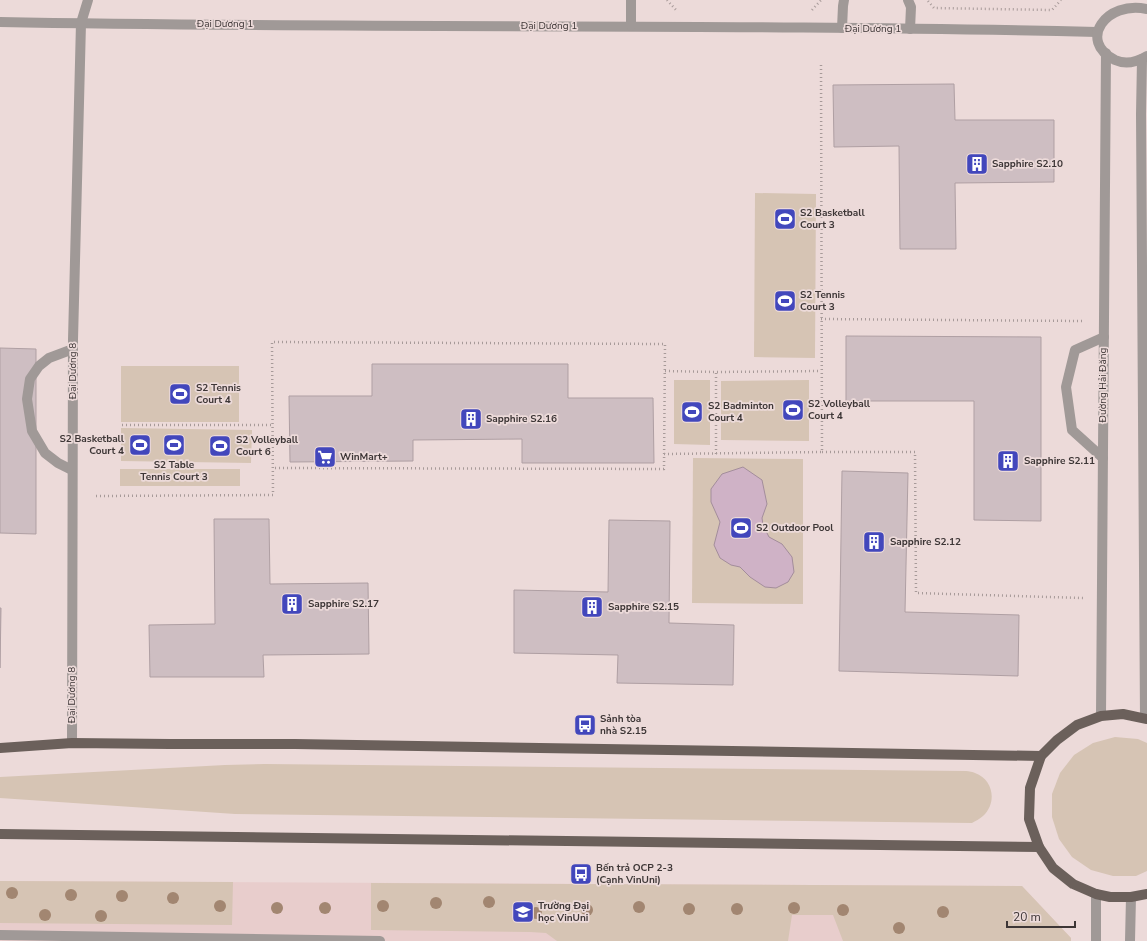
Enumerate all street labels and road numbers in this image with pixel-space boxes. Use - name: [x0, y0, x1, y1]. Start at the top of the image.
- street label: Đại Dương 1: [196, 17, 253, 31]
- street label: Đại Dương 1: [520, 19, 577, 33]
- street label: Đại Dương 1: [844, 22, 901, 36]
- street label: Đại Dương 8: [66, 343, 80, 400]
- street label: Đường Hải Đăng: [1096, 347, 1110, 423]
- street label: Đại Dương 8: [65, 667, 79, 724]

